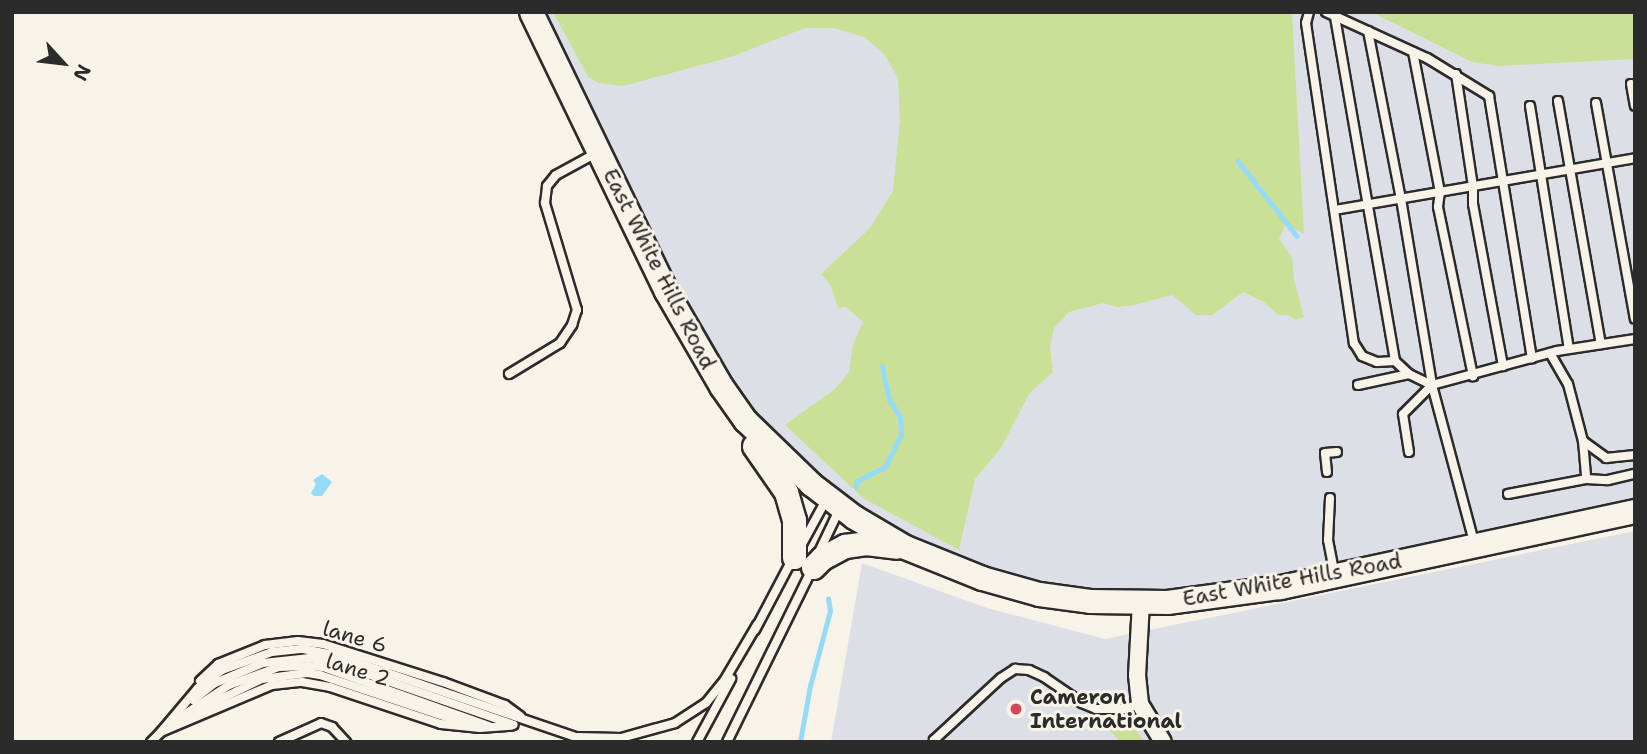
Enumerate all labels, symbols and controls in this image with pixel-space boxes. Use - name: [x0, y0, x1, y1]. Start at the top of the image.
- north arrow: [28, 28, 98, 98]
- text: N: [68, 60, 97, 85]
- street label: East White Hills Road: [597, 164, 721, 374]
- street label: East White Hills Road: [1181, 548, 1403, 612]
- street label: lane 6: [320, 616, 390, 658]
- street label: lane 2: [323, 648, 393, 692]
- place label: Cameron International: [1030, 684, 1182, 734]
- marker: Cameron International: [1008, 701, 1024, 717]

